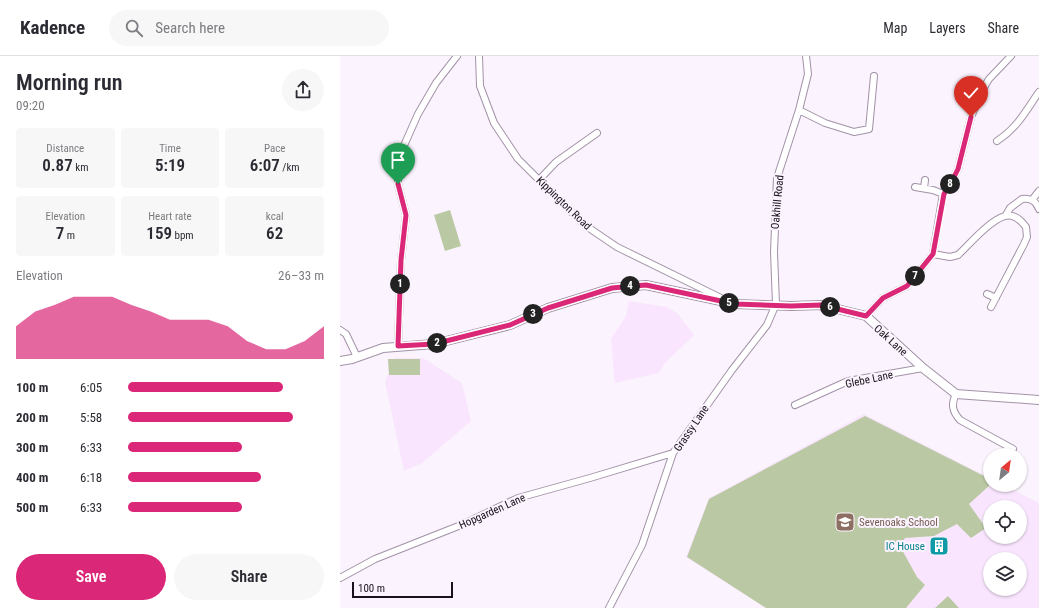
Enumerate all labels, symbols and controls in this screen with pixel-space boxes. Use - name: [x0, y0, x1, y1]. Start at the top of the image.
- search box: [109, 10, 389, 46]
- text: Kadence: [20, 16, 85, 39]
- icon: search: [123, 17, 145, 39]
- text: Search here: [155, 19, 225, 37]
- text: Map: [883, 20, 907, 36]
- text: Layers: [929, 20, 966, 36]
- text: Share: [988, 20, 1019, 36]
- button: share: [282, 69, 324, 111]
- text: Morning run: [16, 70, 123, 95]
- pin: [954, 76, 988, 117]
- icon: check: [960, 82, 982, 104]
- text: 09:20: [16, 98, 45, 113]
- text: Distance: [46, 142, 84, 155]
- text: Time: [159, 142, 181, 155]
- text: Pace: [264, 142, 285, 155]
- pin: [381, 143, 415, 184]
- icon: arrive: [387, 149, 409, 171]
- text: 0.87: [42, 155, 73, 175]
- text: 5:19: [155, 155, 185, 175]
- text: 6:07: [250, 155, 280, 175]
- text: km: [73, 161, 88, 174]
- text: /km: [280, 161, 300, 174]
- street label: Kippington Road: [534, 174, 594, 233]
- street label: Oakhill Road: [769, 174, 786, 230]
- pin: 8: [940, 174, 960, 194]
- text: 8: [947, 177, 953, 190]
- text: Elevation: [46, 210, 85, 223]
- text: Heart rate: [148, 210, 192, 223]
- text: kcal: [266, 210, 284, 223]
- text: 7: [56, 223, 64, 243]
- text: 159: [146, 223, 172, 243]
- text: 62: [266, 223, 283, 243]
- text: m: [64, 229, 75, 242]
- text: bpm: [172, 229, 194, 242]
- pin: 7: [905, 266, 925, 286]
- text: Elevation: [16, 268, 63, 283]
- text: 26–33 m: [278, 268, 324, 283]
- text: 7: [912, 269, 918, 282]
- pin: 1: [390, 274, 410, 294]
- pin: 4: [620, 276, 640, 296]
- text: 1: [397, 277, 403, 290]
- text: 4: [627, 279, 633, 292]
- pin: 5: [719, 293, 739, 313]
- text: 5: [726, 296, 732, 309]
- pin: 6: [820, 297, 840, 317]
- text: 6: [827, 300, 833, 313]
- pin: 3: [523, 304, 543, 324]
- text: 3: [530, 307, 536, 320]
- street label: Oak Lane: [871, 322, 910, 359]
- pin: 2: [427, 333, 447, 353]
- text: 2: [434, 336, 440, 349]
- street label: Glebe Lane: [844, 368, 894, 391]
- text: 100 m: [16, 380, 48, 395]
- text: 6:05: [80, 380, 102, 395]
- street label: Grassy Lane: [671, 403, 712, 454]
- text: 200 m: [16, 410, 48, 425]
- text: 5:58: [80, 410, 102, 425]
- text: 300 m: [16, 440, 48, 455]
- text: 6:33: [80, 440, 102, 455]
- north arrow: [983, 448, 1027, 492]
- map controls: [983, 448, 1027, 596]
- text: 400 m: [16, 470, 48, 485]
- text: 6:18: [80, 470, 102, 485]
- street label: Hopgarden Lane: [457, 491, 527, 532]
- text: 500 m: [16, 500, 48, 515]
- text: 6:33: [80, 500, 102, 515]
- button: locate: [983, 500, 1027, 544]
- school or university icon: Sevenoaks School: [834, 511, 856, 533]
- place label: Sevenoaks School: [859, 516, 938, 529]
- building icon: IC House: [928, 535, 950, 557]
- place label: IC House: [886, 540, 925, 553]
- button: layers: [983, 552, 1027, 596]
- button: Save: [16, 554, 166, 600]
- button: Share: [174, 554, 324, 600]
- scale bar: [352, 580, 453, 599]
- text: 100 m: [358, 582, 385, 595]

